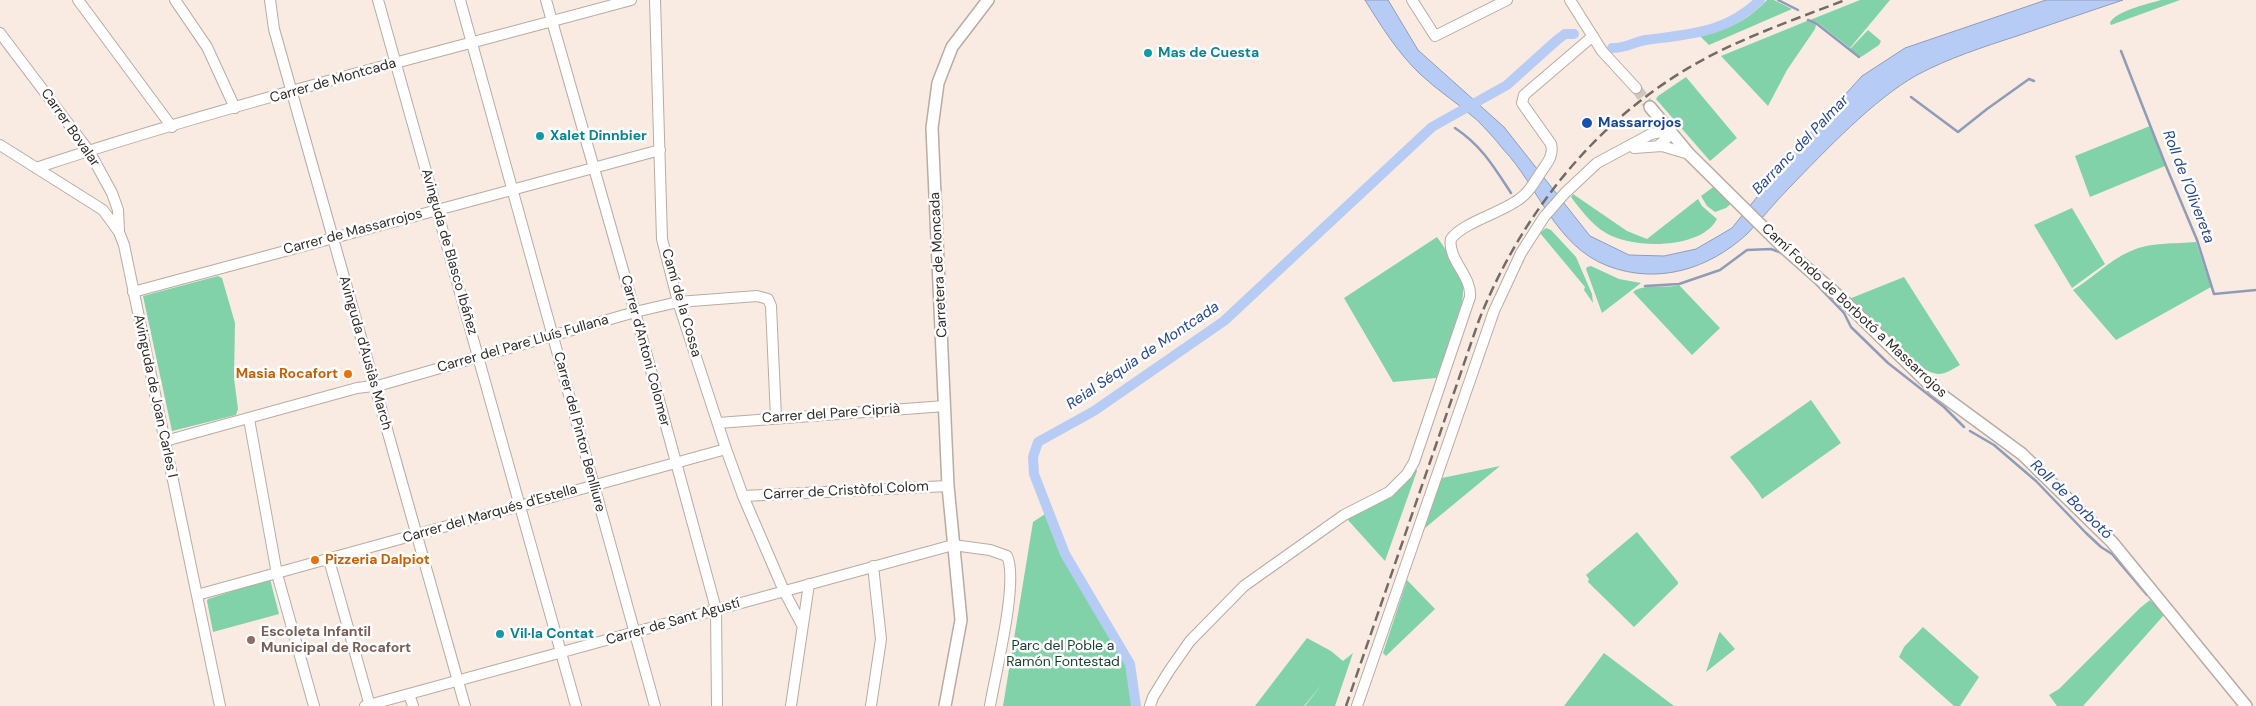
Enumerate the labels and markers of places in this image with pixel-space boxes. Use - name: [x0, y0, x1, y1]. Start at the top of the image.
- place label: Mas de Cuesta: [1158, 45, 1259, 61]
- marker: Mas de Cuesta: [1142, 47, 1154, 59]
- place label: Massarrojos: [1598, 115, 1681, 131]
- marker: Massarrojos: [1580, 116, 1594, 130]
- place label: Xalet Dinnbier: [550, 128, 647, 144]
- marker: Xalet Dinnbier: [534, 130, 546, 142]
- place label: Masia Rocafort: [236, 366, 338, 382]
- marker: Masia Rocafort: [342, 368, 354, 380]
- place label: Pizzeria Dalpiot: [325, 552, 430, 568]
- marker: Pizzeria Dalpiot: [309, 554, 321, 566]
- place label: Escoleta Infantil Municipal de Rocafort: [261, 624, 411, 656]
- place label: Vil·la Contat: [510, 626, 594, 642]
- marker: Vil·la Contat: [494, 628, 506, 640]
- marker: Escoleta Infantil Municipal de Rocafort: [245, 634, 257, 646]

